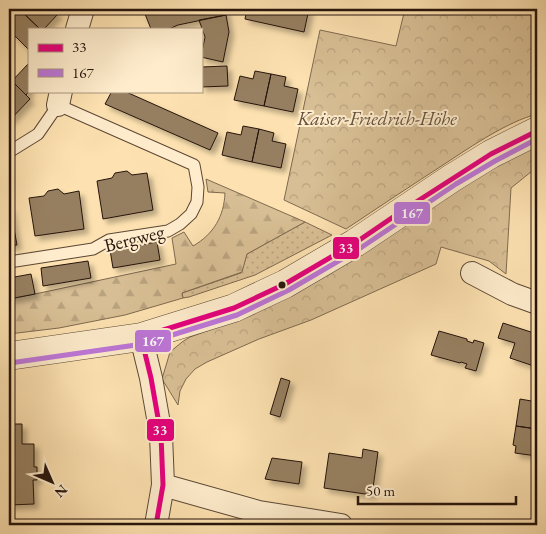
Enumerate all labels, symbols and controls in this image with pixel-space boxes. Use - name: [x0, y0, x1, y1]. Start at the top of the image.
- legend: [28, 28, 202, 92]
- text: 33: [72, 37, 86, 56]
- text: 167: [72, 63, 94, 82]
- park label: Kaiser-Friedrich-Höhe: [296, 106, 457, 131]
- line badge: 167: [393, 201, 431, 225]
- text: 167: [401, 204, 424, 222]
- street label: Bergweg: [101, 219, 168, 258]
- line badge: 33: [332, 236, 360, 260]
- text: 33: [339, 239, 353, 257]
- unlabelled marker: [277, 280, 287, 290]
- line badge: 167: [134, 329, 172, 353]
- text: 167: [142, 332, 165, 350]
- line badge: 33: [146, 418, 175, 442]
- text: 33: [153, 421, 167, 439]
- north arrow: [28, 456, 78, 506]
- scale bar: [358, 474, 516, 506]
- text: N: [50, 481, 72, 502]
- text: 50 m: [366, 481, 395, 500]

